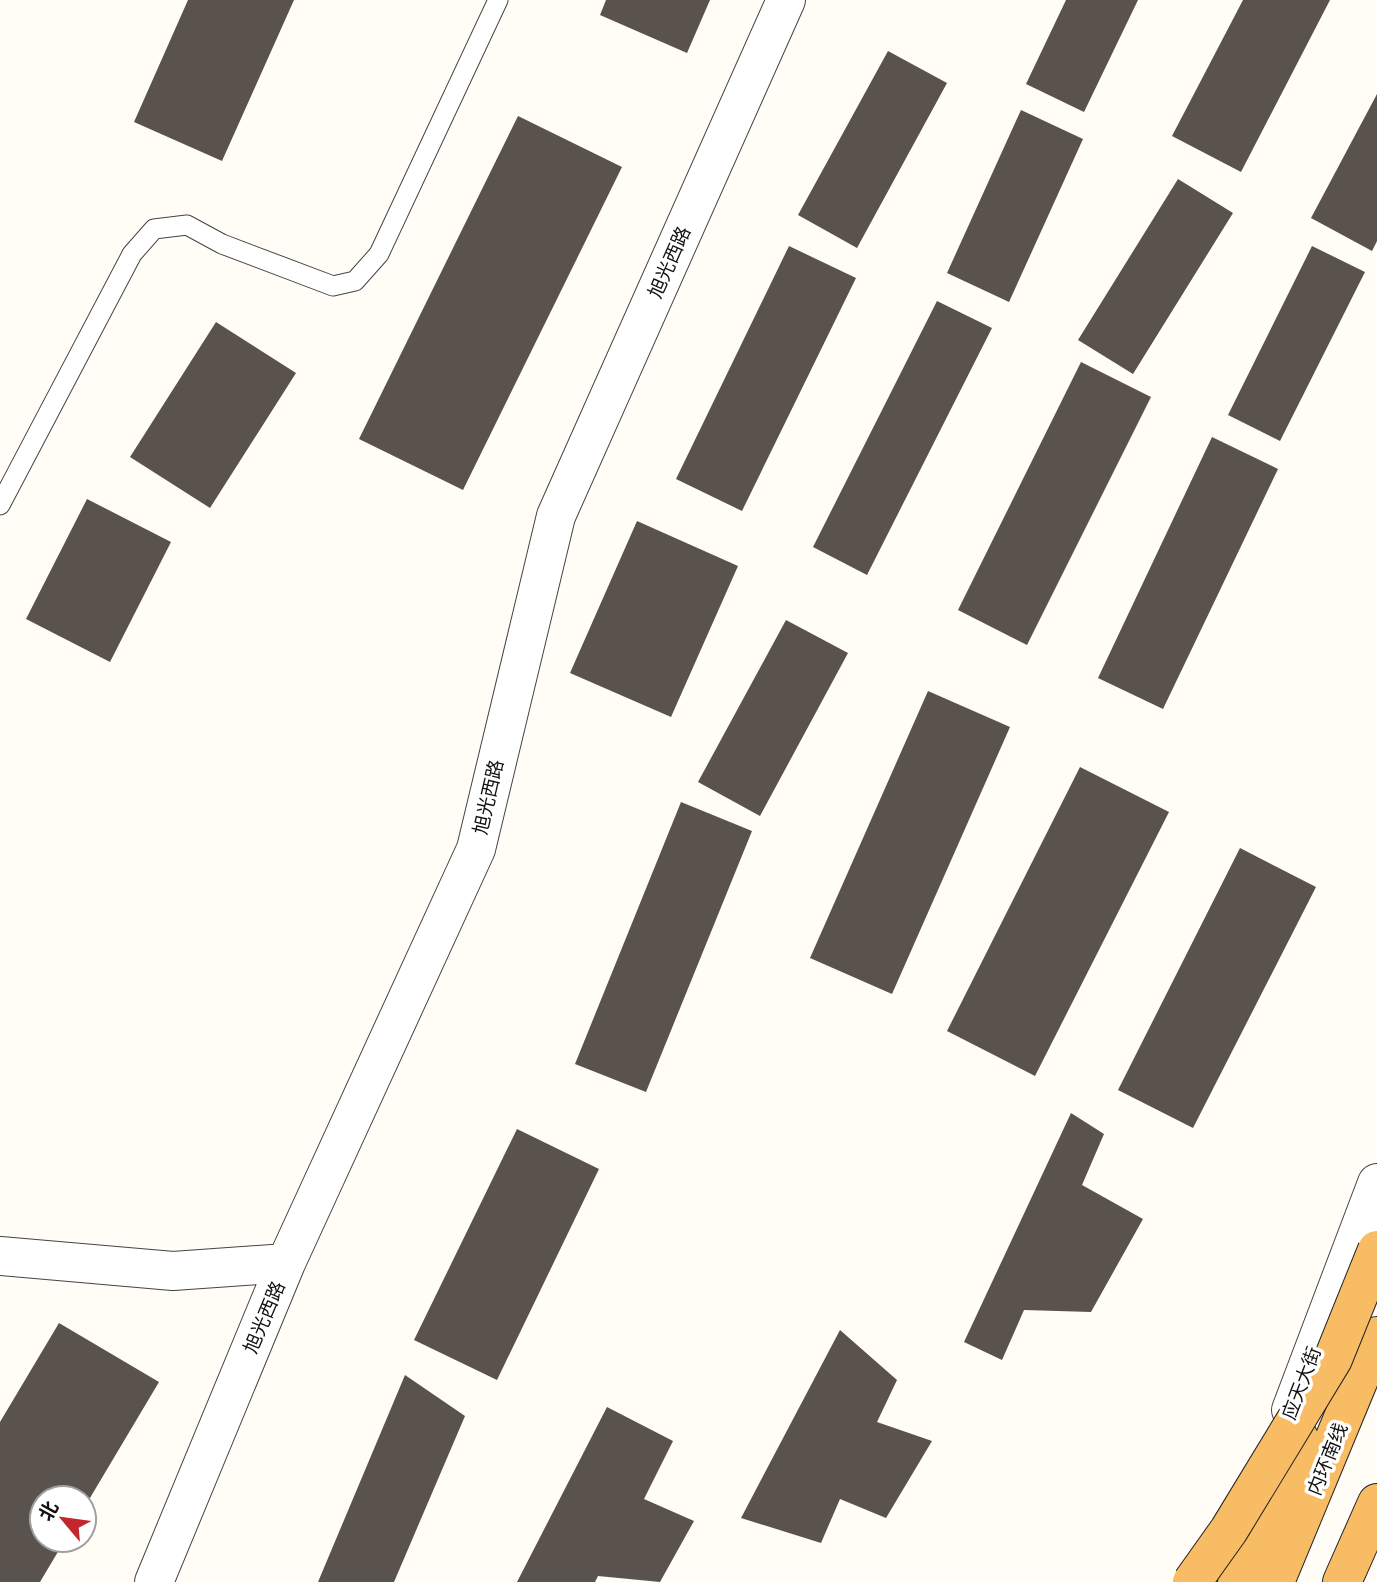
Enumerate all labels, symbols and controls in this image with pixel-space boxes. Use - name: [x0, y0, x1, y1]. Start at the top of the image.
- street label: 旭光西路: [642, 222, 696, 302]
- street label: 旭光西路: [467, 757, 509, 837]
- street label: 旭光西路: [237, 1277, 291, 1357]
- street label: 应天大街: [1275, 1343, 1327, 1423]
- street label: 内环南线: [1301, 1419, 1353, 1499]
- north arrow: [28, 1484, 98, 1554]
- text: 北: [32, 1496, 64, 1525]

